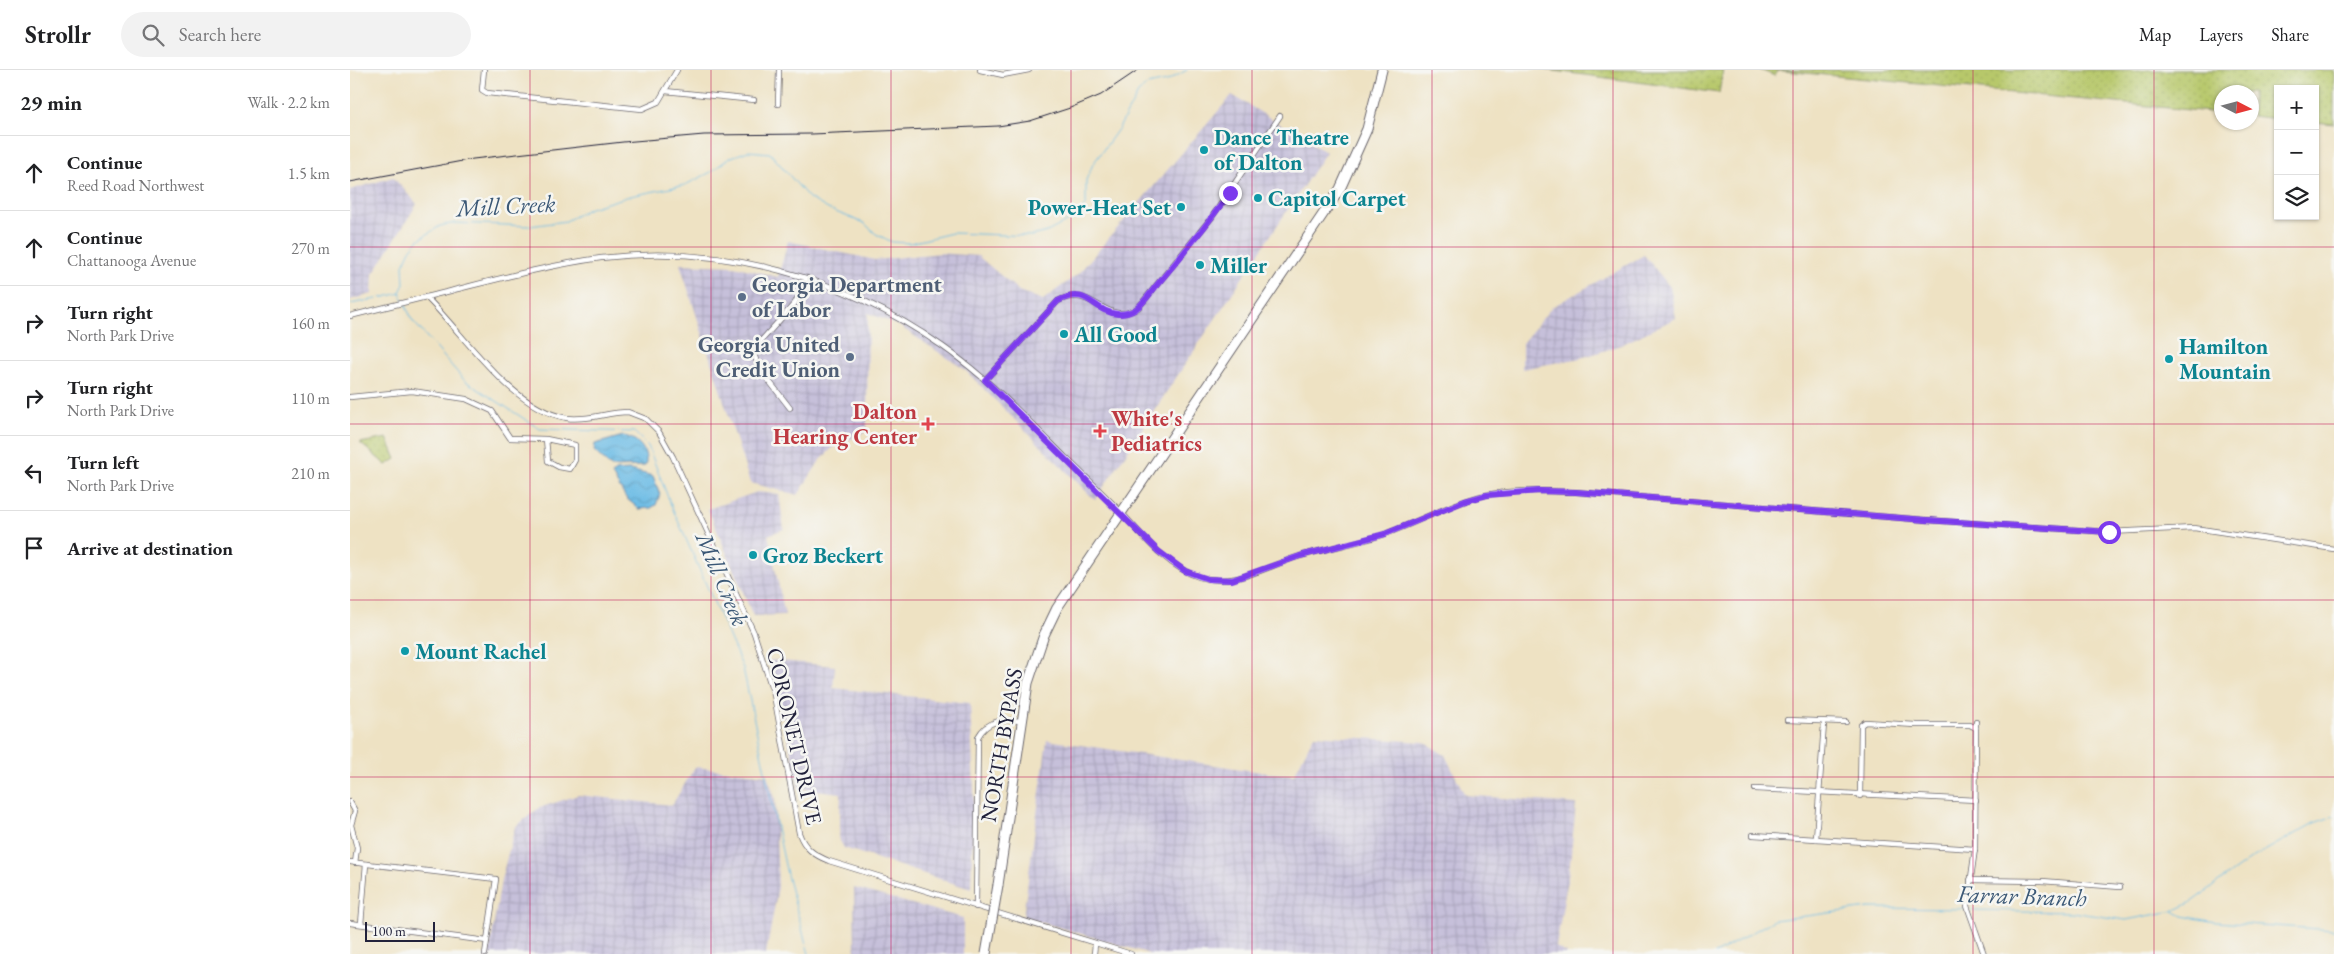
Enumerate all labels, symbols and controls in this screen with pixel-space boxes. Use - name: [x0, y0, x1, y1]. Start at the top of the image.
- search box: [121, 12, 471, 57]
- text: Strollr: [25, 19, 91, 50]
- icon: search: [139, 21, 167, 49]
- text: Search here: [179, 22, 261, 47]
- text: Map: [2139, 23, 2171, 46]
- text: Layers: [2199, 23, 2243, 46]
- text: Share: [2271, 23, 2309, 46]
- north arrow: [2214, 85, 2259, 130]
- map controls: [2274, 85, 2319, 220]
- button: +: [2274, 85, 2319, 130]
- text: 29 min: [20, 89, 82, 116]
- text: Walk · 2.2 km: [247, 92, 330, 113]
- place label: Dance Theatre of Dalton: [1214, 123, 1349, 177]
- button: −: [2274, 130, 2319, 175]
- marker: Dance Theatre of Dalton: [1198, 144, 1210, 156]
- text: Continue: [67, 150, 142, 175]
- icon: ahead: [20, 159, 48, 187]
- text: 1.5 km: [288, 163, 330, 184]
- text: Reed Road Northwest: [67, 175, 204, 196]
- button: layers: [2274, 175, 2319, 220]
- route end: [1219, 182, 1242, 205]
- place label: Capitol Carpet: [1268, 184, 1406, 213]
- water label: Mill Creek: [454, 187, 556, 224]
- marker: Capitol Carpet: [1252, 192, 1264, 204]
- place label: Power-Heat Set: [1028, 193, 1172, 222]
- marker: Power-Heat Set: [1175, 201, 1187, 213]
- text: Continue: [67, 225, 142, 250]
- icon: ahead: [20, 234, 48, 262]
- text: 270 m: [291, 238, 330, 259]
- text: Chattanooga Avenue: [67, 250, 196, 271]
- place label: Miller: [1210, 251, 1268, 280]
- marker: Miller: [1194, 259, 1206, 271]
- place label: Georgia Department of Labor: [752, 270, 943, 324]
- marker: Georgia Department of Labor: [736, 291, 748, 303]
- text: Turn right: [67, 300, 153, 325]
- icon: right: [20, 309, 48, 337]
- text: 160 m: [291, 313, 330, 334]
- place label: All Good: [1073, 320, 1158, 349]
- text: North Park Drive: [67, 325, 174, 346]
- marker: All Good: [1058, 328, 1070, 340]
- place label: Georgia United Credit Union: [698, 330, 841, 384]
- place label: Hamilton Mountain: [2179, 332, 2271, 386]
- marker: Georgia United Credit Union: [844, 351, 856, 363]
- marker: Hamilton Mountain: [2163, 353, 2175, 365]
- text: Turn right: [67, 375, 153, 400]
- icon: right: [20, 384, 48, 412]
- text: 110 m: [291, 388, 330, 409]
- place label: Dalton Hearing Center: [773, 397, 918, 451]
- text: North Park Drive: [67, 400, 174, 421]
- place label: White's Pediatrics: [1111, 404, 1202, 458]
- marker: Dalton Hearing Center: [921, 417, 935, 431]
- marker: White's Pediatrics: [1093, 424, 1107, 438]
- text: Turn left: [67, 450, 139, 475]
- icon: left: [20, 459, 48, 487]
- text: 210 m: [291, 463, 330, 484]
- text: North Park Drive: [67, 475, 174, 496]
- route start: [2098, 521, 2121, 544]
- water label: Mill Creek: [688, 525, 756, 631]
- icon: arrive: [20, 534, 48, 562]
- text: Arrive at destination: [67, 536, 233, 561]
- place label: Groz Beckert: [763, 541, 884, 570]
- marker: Groz Beckert: [747, 549, 759, 561]
- place label: Mount Rachel: [415, 637, 546, 666]
- marker: Mount Rachel: [399, 645, 411, 657]
- street label: CORONET DRIVE: [760, 645, 829, 827]
- street label: NORTH BYPASS: [974, 666, 1029, 824]
- water label: Farrar Branch: [1956, 878, 2088, 913]
- scale bar: [365, 919, 435, 942]
- text: 100 m: [372, 922, 406, 940]

